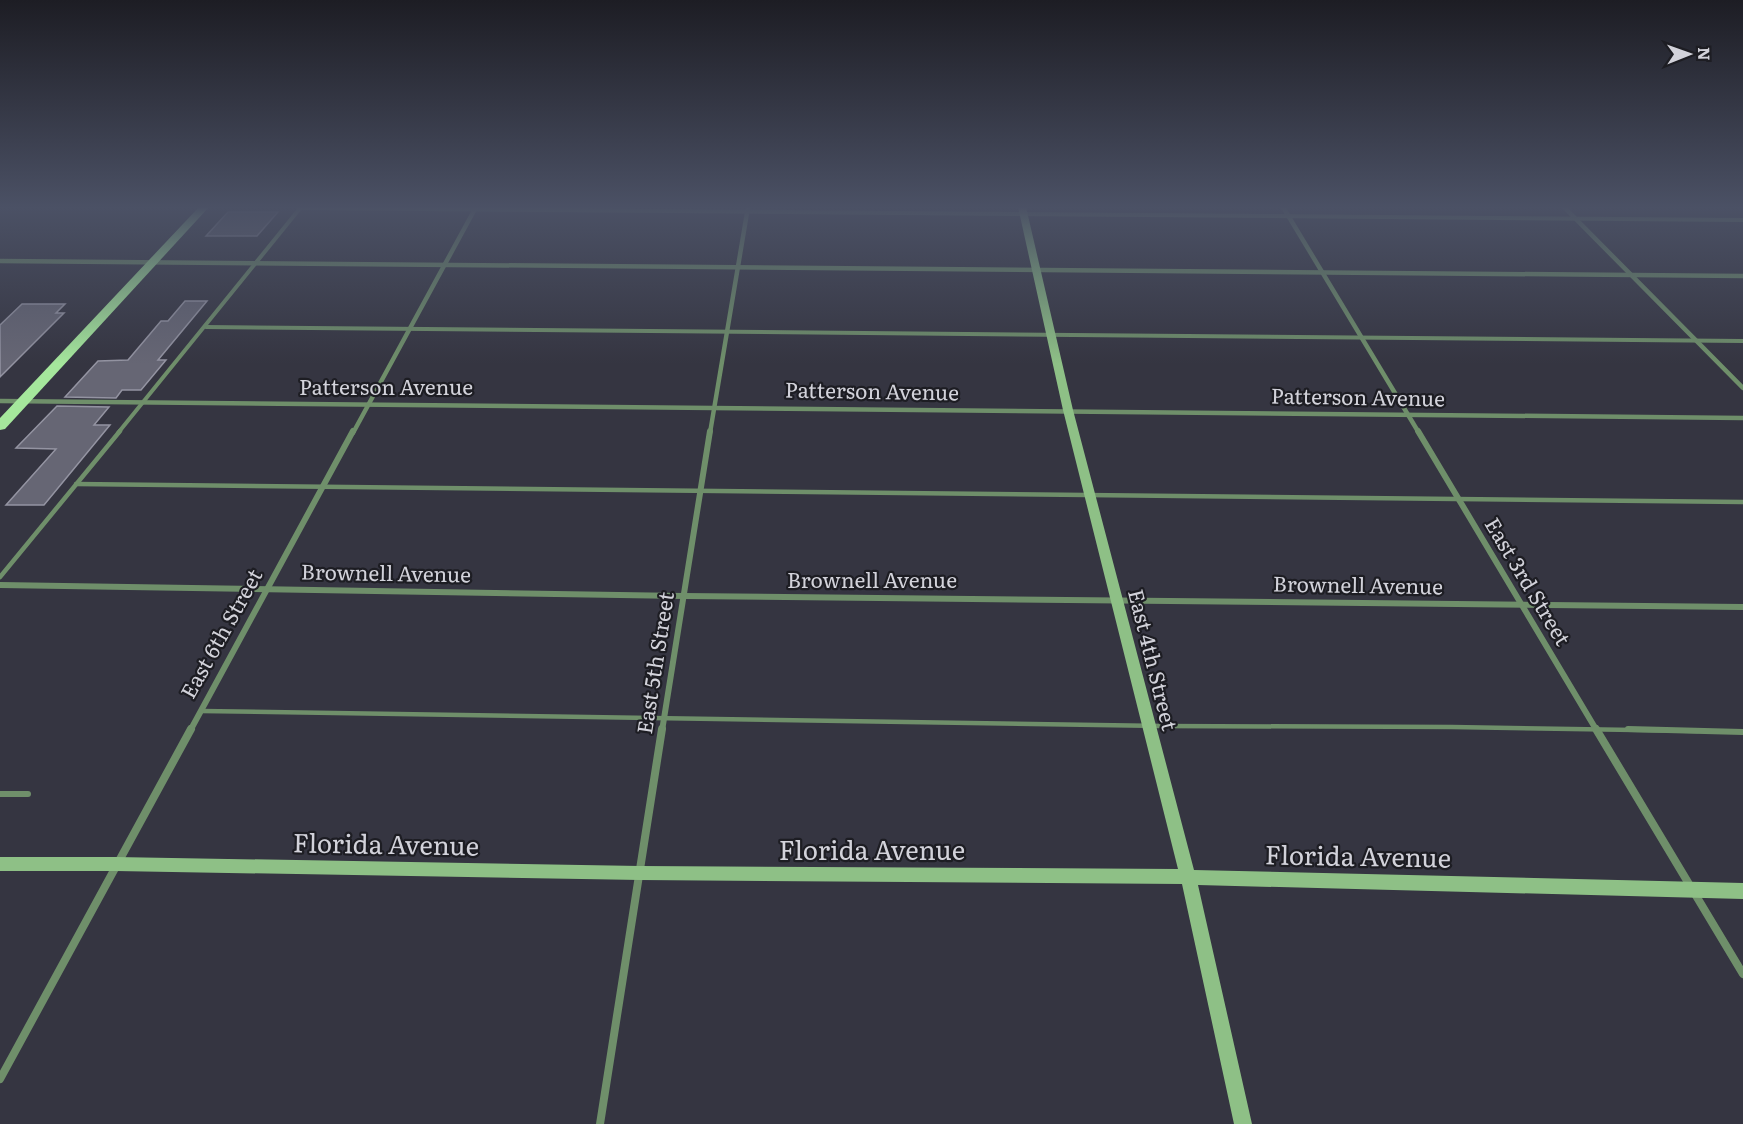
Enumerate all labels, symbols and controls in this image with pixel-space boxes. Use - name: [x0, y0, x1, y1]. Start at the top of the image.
- north arrow: [1659, 24, 1719, 84]
- text: N: [1693, 47, 1717, 61]
- street label: Patterson Avenue: [299, 370, 473, 401]
- street label: Patterson Avenue: [785, 372, 960, 407]
- street label: Patterson Avenue: [1271, 378, 1446, 413]
- street label: East 3rd Street: [1479, 511, 1580, 651]
- street label: Brownell Avenue: [301, 555, 471, 588]
- street label: East 6th Street: [171, 562, 269, 703]
- street label: Brownell Avenue: [787, 563, 957, 594]
- street label: Brownell Avenue: [1273, 567, 1443, 600]
- street label: East 4th Street: [1122, 585, 1187, 734]
- street label: East 5th Street: [627, 589, 680, 736]
- street label: Florida Avenue: [293, 821, 480, 864]
- street label: Florida Avenue: [779, 829, 965, 868]
- street label: Florida Avenue: [1265, 833, 1452, 876]

